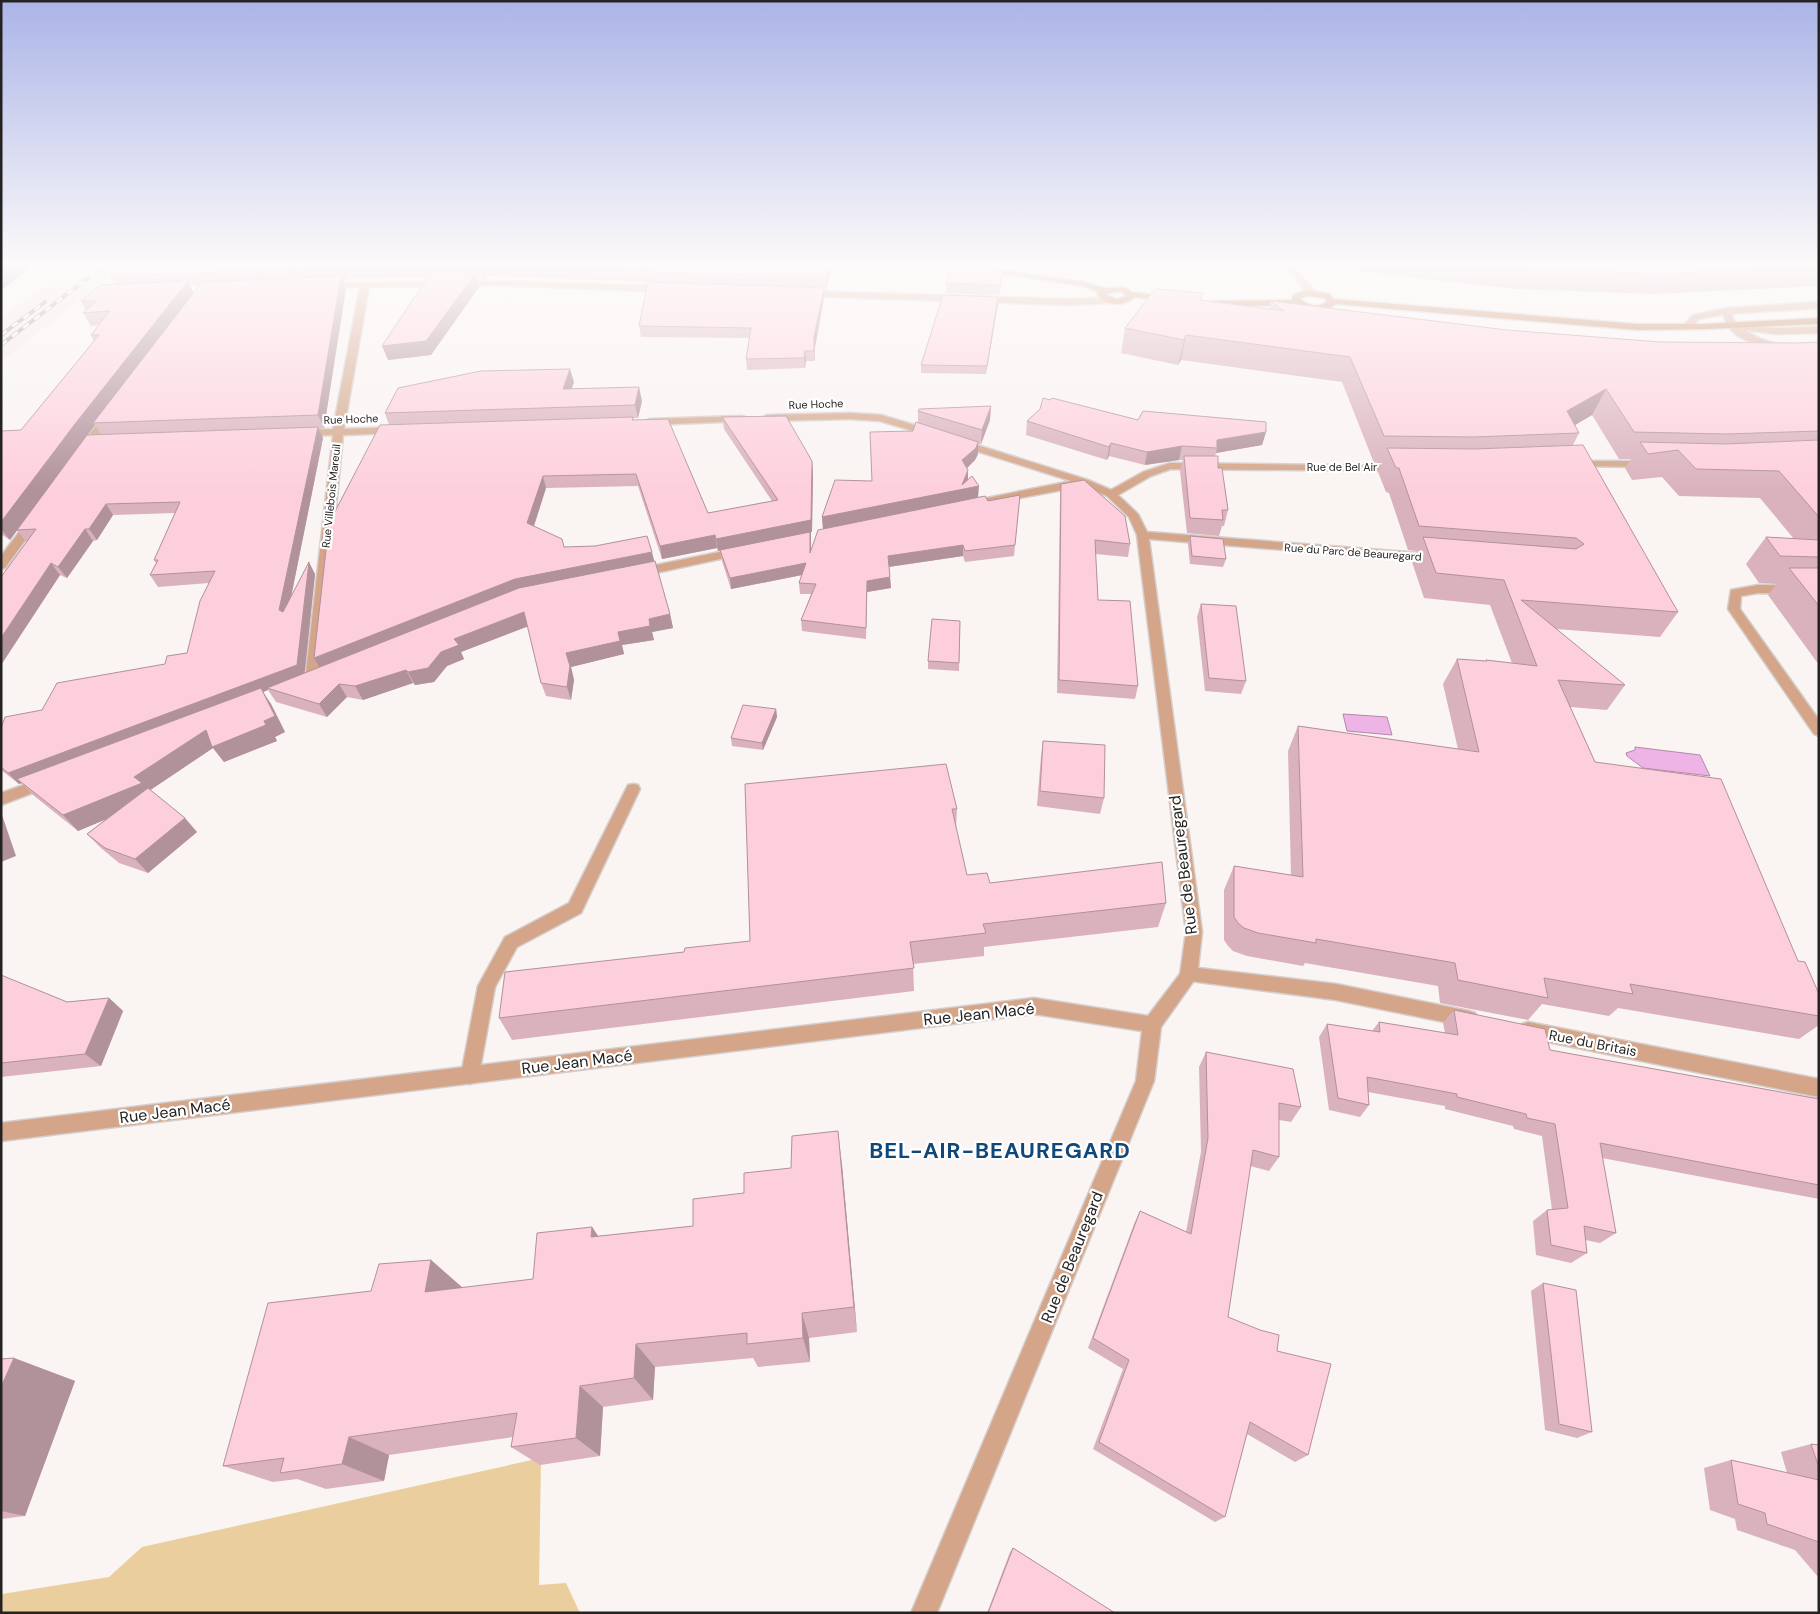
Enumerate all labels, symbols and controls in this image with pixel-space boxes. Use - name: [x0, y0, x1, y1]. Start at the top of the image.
- street label: Rue Hoche: [788, 396, 844, 412]
- street label: Rue Hoche: [323, 411, 379, 427]
- street label: Rue Villebois Mareuil: [319, 443, 343, 549]
- street label: Rue de Bel Air: [1307, 460, 1377, 474]
- street label: Rue du Parc de Beauregard: [1284, 540, 1422, 564]
- street label: Rue de Beauregard: [1164, 794, 1202, 936]
- street label: Rue Jean Macé: [922, 998, 1036, 1030]
- street label: Rue du Britais: [1548, 1026, 1638, 1060]
- street label: Rue Jean Macé: [520, 1045, 634, 1079]
- street label: Rue Jean Macé: [118, 1094, 232, 1128]
- district label: BEL-AIR-BEAUREGARD: [869, 1136, 1131, 1165]
- street label: Rue de Beauregard: [1036, 1188, 1108, 1326]

